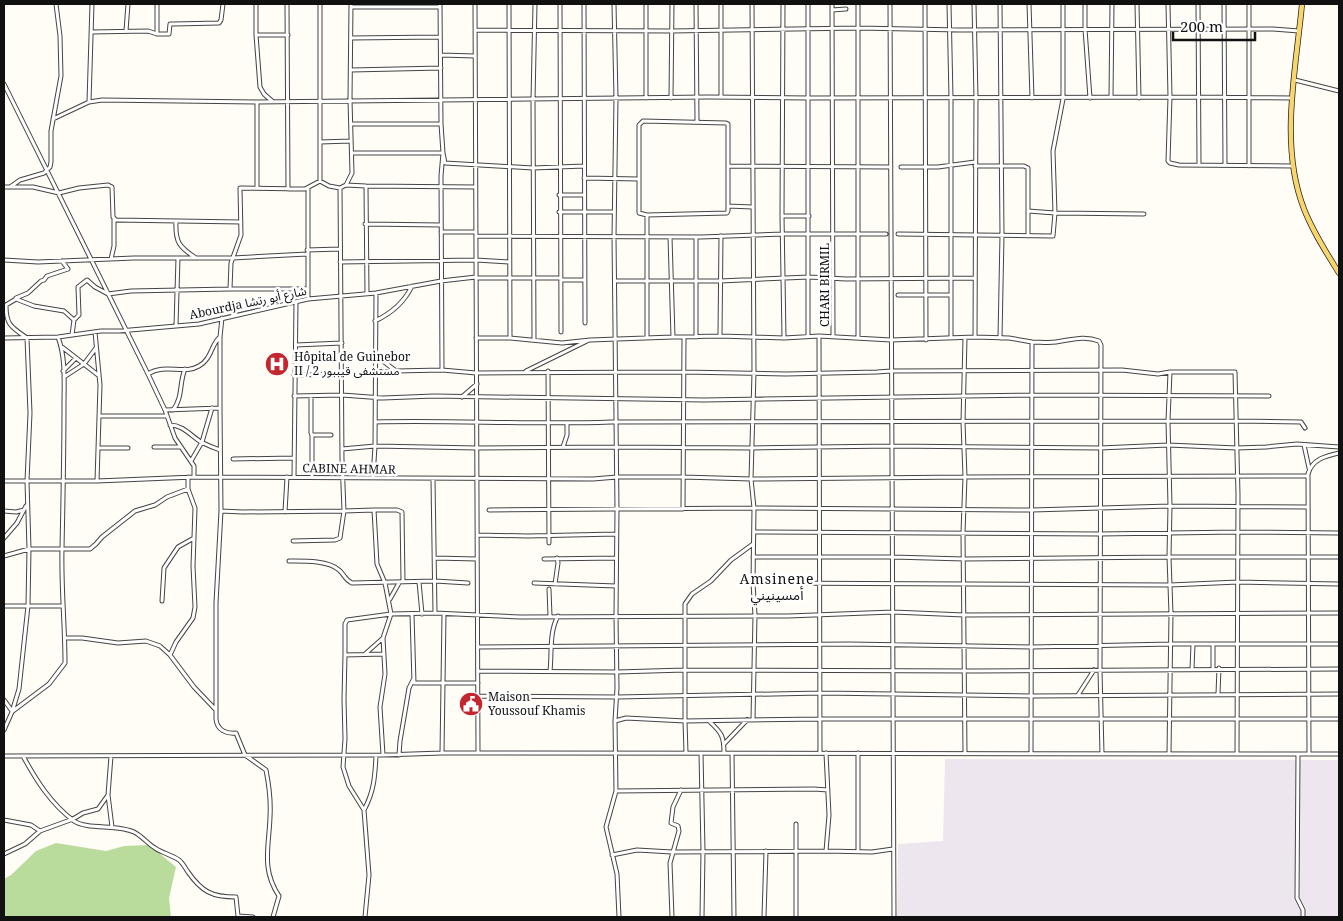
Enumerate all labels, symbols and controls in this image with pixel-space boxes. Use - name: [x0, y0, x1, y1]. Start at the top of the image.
- scale bar: [1173, 10, 1256, 42]
- text: 200 m: [1180, 16, 1223, 36]
- street label: CHARI BIRMIL: [816, 243, 833, 327]
- street label: Abourdja شارع أبو رتشا: [188, 282, 308, 324]
- place label: Hôpital de Guinebor II / مستشفى قيببور 2: [294, 348, 411, 379]
- hospital icon: Hôpital de Guinebor II / مستشفى قيببور 2: [264, 351, 290, 377]
- street label: CABINE AHMAR: [302, 459, 396, 478]
- district label: Amsinene أمسينيني: [740, 569, 814, 606]
- place label: Maison Youssouf Khamis: [487, 688, 586, 719]
- public building icon: Maison Youssouf Khamis: [458, 691, 484, 717]

